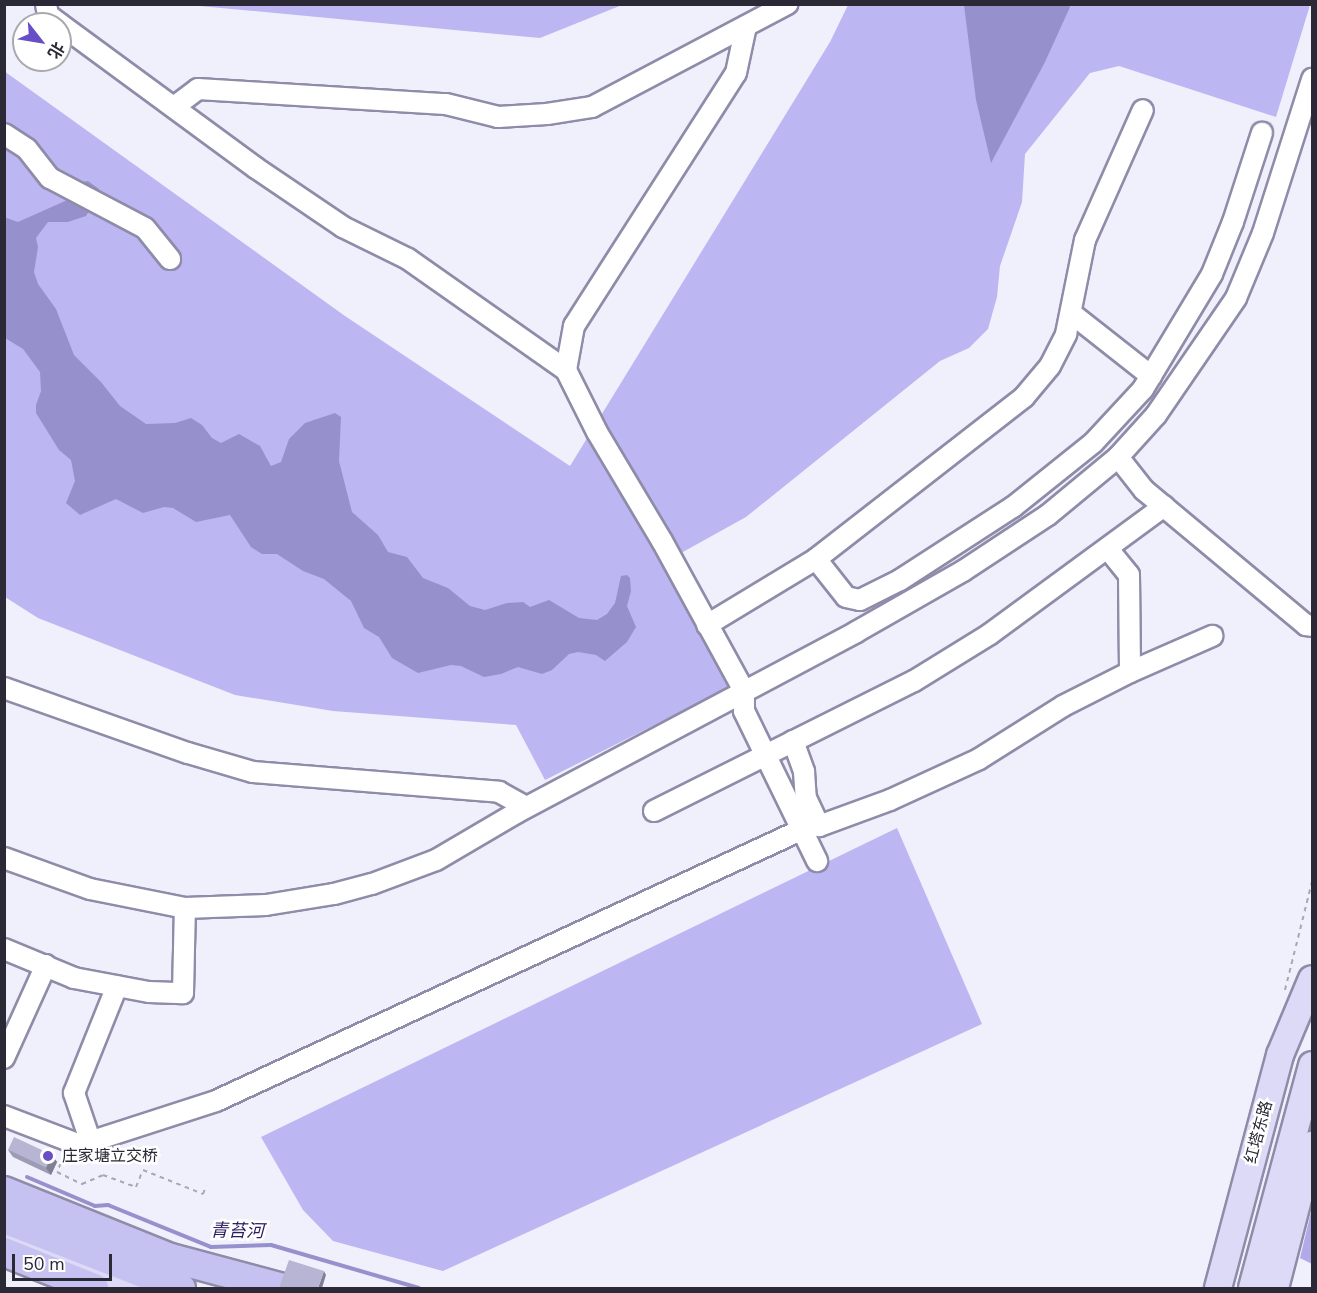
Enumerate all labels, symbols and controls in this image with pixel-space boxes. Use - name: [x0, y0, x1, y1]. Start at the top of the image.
- north arrow: [12, 12, 72, 72]
- text: 北: [42, 38, 69, 63]
- street label: 红塔东路: [1241, 1099, 1277, 1165]
- place label: 庄家塘立交桥: [62, 1146, 158, 1166]
- marker: 庄家塘立交桥: [39, 1147, 57, 1165]
- water label: 青苔河: [210, 1220, 264, 1242]
- scale bar: [15, 1242, 116, 1280]
- text: 50 m: [23, 1252, 65, 1276]

